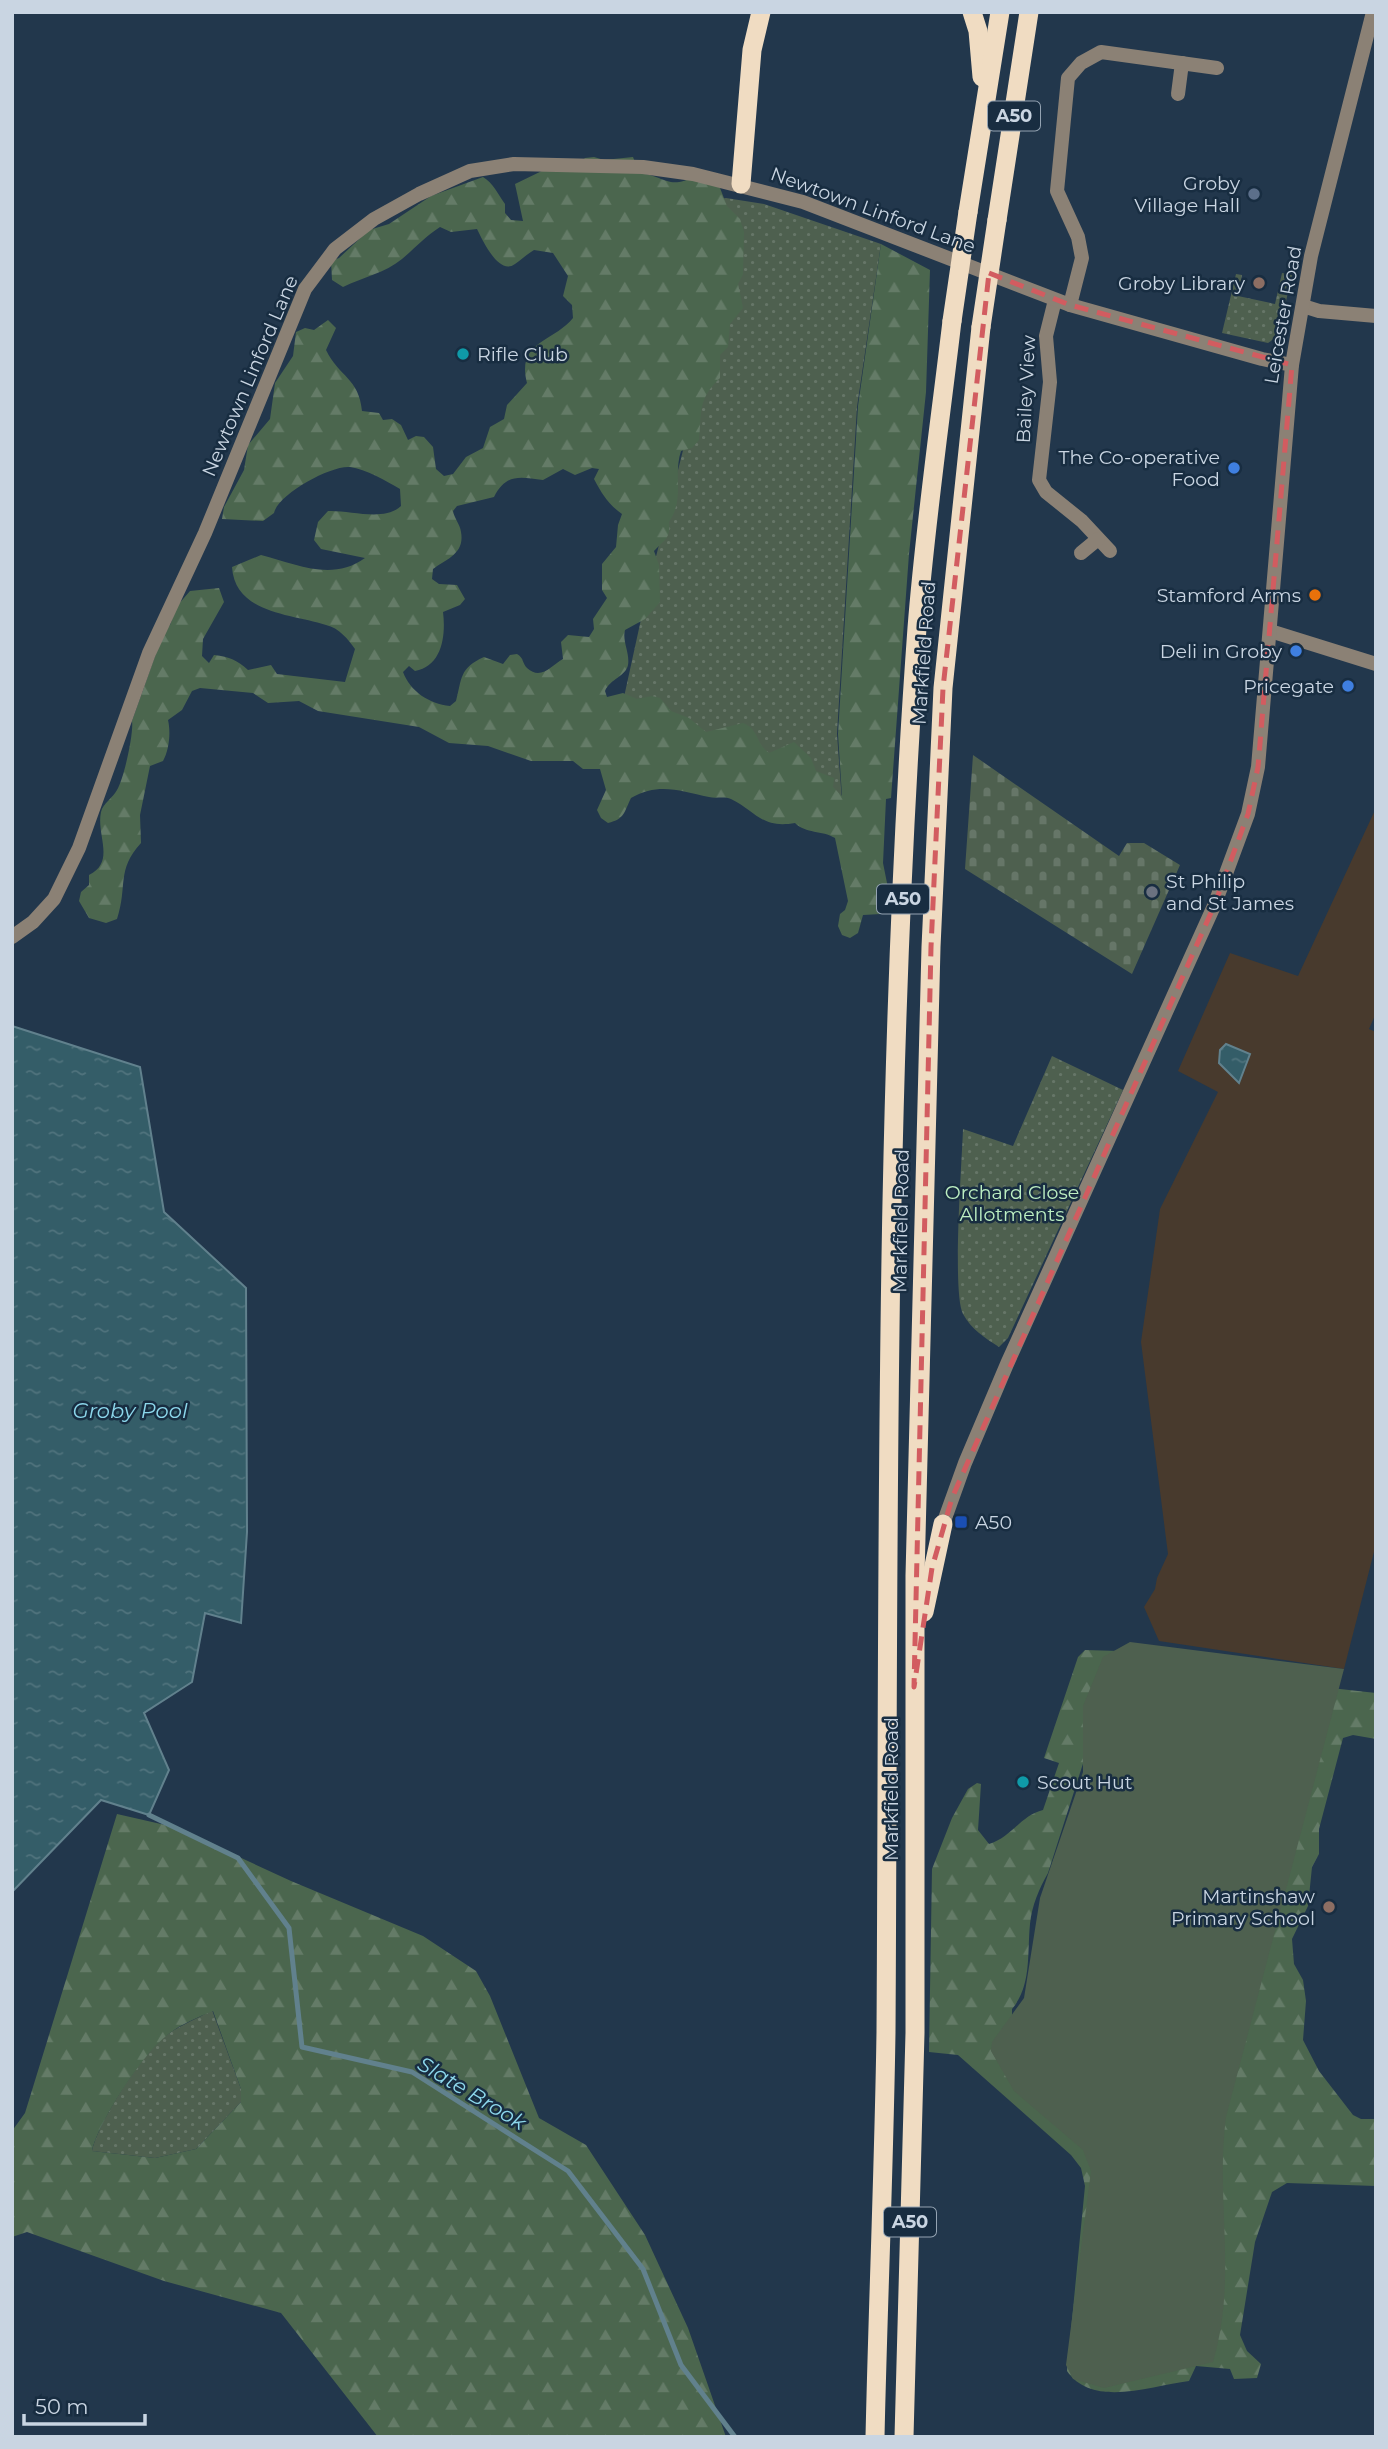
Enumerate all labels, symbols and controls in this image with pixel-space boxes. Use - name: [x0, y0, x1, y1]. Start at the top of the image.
- road number: A50: [988, 102, 1040, 131]
- street label: Newtown Linford Lane: [767, 162, 979, 258]
- place label: Groby Village Hall: [1134, 172, 1241, 217]
- marker: Groby Village Hall: [1246, 186, 1262, 202]
- street label: Leicester Road: [1260, 244, 1306, 386]
- street label: Newtown Linford Lane: [197, 272, 303, 480]
- place label: Groby Library: [1118, 272, 1246, 295]
- marker: Groby Library: [1251, 275, 1267, 291]
- street label: Bailey View: [1012, 334, 1040, 444]
- place label: Rifle Club: [477, 343, 568, 366]
- marker: Rifle Club: [455, 346, 471, 362]
- place label: The Co-operative Food: [1059, 446, 1220, 491]
- marker: The Co-operative Food: [1226, 460, 1242, 476]
- street label: Markfield Road: [908, 580, 940, 726]
- place label: Stamford Arms: [1157, 584, 1301, 607]
- marker: Stamford Arms: [1307, 587, 1323, 603]
- place label: Deli in Groby: [1160, 640, 1283, 663]
- marker: Deli in Groby: [1288, 643, 1304, 659]
- place label: Pricegate: [1243, 675, 1334, 698]
- marker: Pricegate: [1340, 678, 1356, 694]
- place label: St Philip and St James: [1166, 870, 1294, 915]
- road number: A50: [877, 884, 929, 914]
- marker: St Philip and St James: [1144, 884, 1160, 900]
- street label: Markfield Road: [888, 1149, 914, 1293]
- park label: Orchard Close Allotments: [945, 1181, 1079, 1226]
- water label: Groby Pool: [72, 1398, 188, 1423]
- place label: A50: [975, 1511, 1012, 1534]
- marker: A50: [953, 1514, 969, 1530]
- street label: Markfield Road: [880, 1717, 903, 1861]
- place label: Scout Hut: [1037, 1771, 1133, 1794]
- marker: Scout Hut: [1015, 1774, 1031, 1790]
- place label: Martinshaw Primary School: [1171, 1885, 1315, 1930]
- marker: Martinshaw Primary School: [1321, 1899, 1337, 1915]
- water label: Slate Brook: [413, 2051, 532, 2136]
- road number: A50: [884, 2208, 936, 2236]
- scale bar: [24, 2382, 145, 2426]
- text: 50 m: [35, 2394, 89, 2419]

